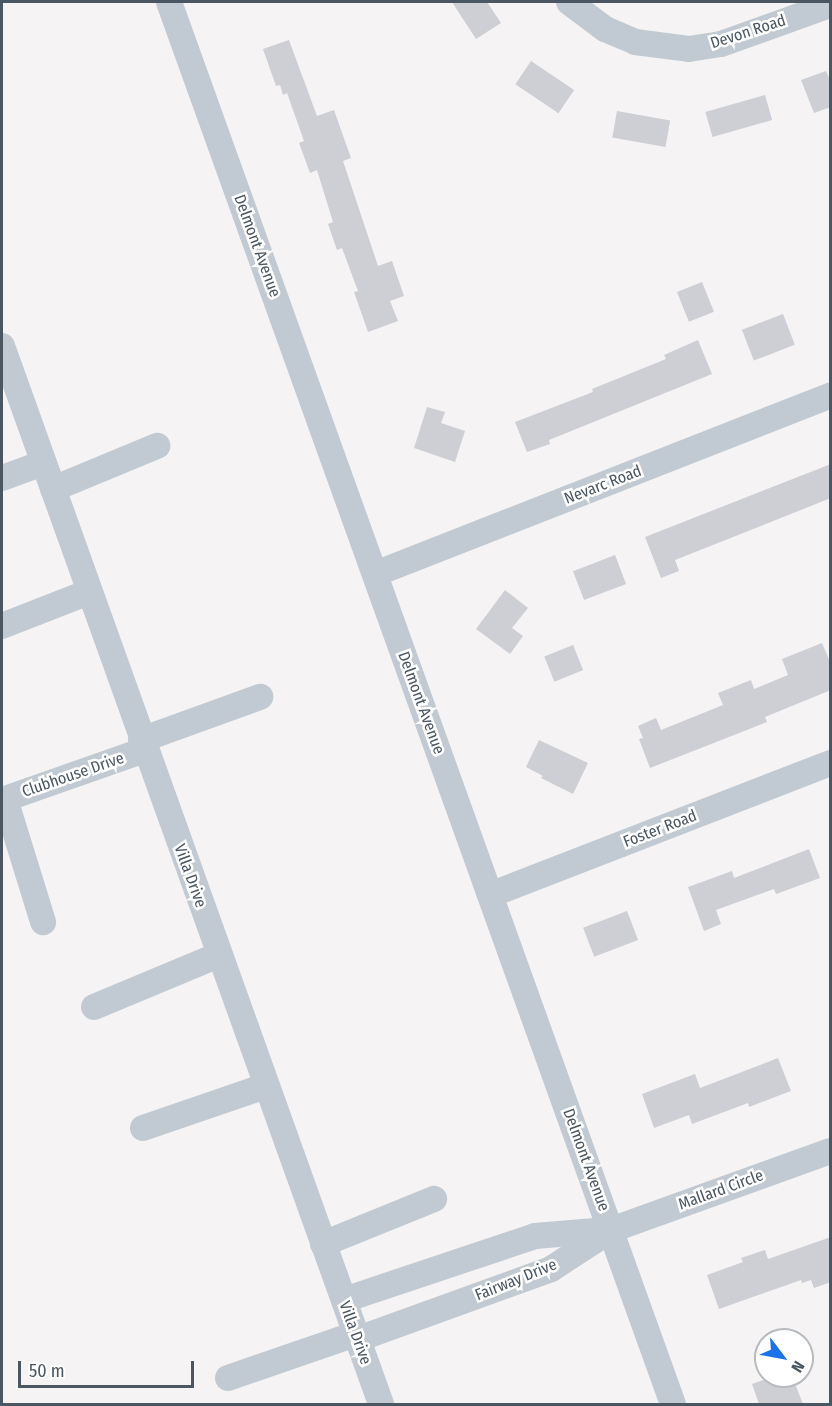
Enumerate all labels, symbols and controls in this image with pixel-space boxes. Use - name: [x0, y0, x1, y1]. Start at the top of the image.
- street label: Devon Road: [708, 11, 788, 53]
- street label: Delmont Avenue: [230, 192, 284, 300]
- street label: Nevarc Road: [562, 461, 644, 509]
- street label: Delmont Avenue: [394, 649, 448, 757]
- street label: Clubhouse Drive: [19, 749, 127, 801]
- street label: Foster Road: [621, 806, 699, 852]
- street label: Villa Drive: [170, 842, 210, 910]
- street label: Delmont Avenue: [559, 1106, 613, 1214]
- street label: Mallard Circle: [676, 1166, 766, 1214]
- street label: Fairway Drive: [472, 1255, 560, 1305]
- street label: Villa Drive: [335, 1299, 375, 1367]
- north arrow: [754, 1328, 814, 1388]
- scale bar: [21, 1349, 196, 1387]
- text: N: [787, 1358, 809, 1376]
- text: 50 m: [29, 1360, 65, 1382]

